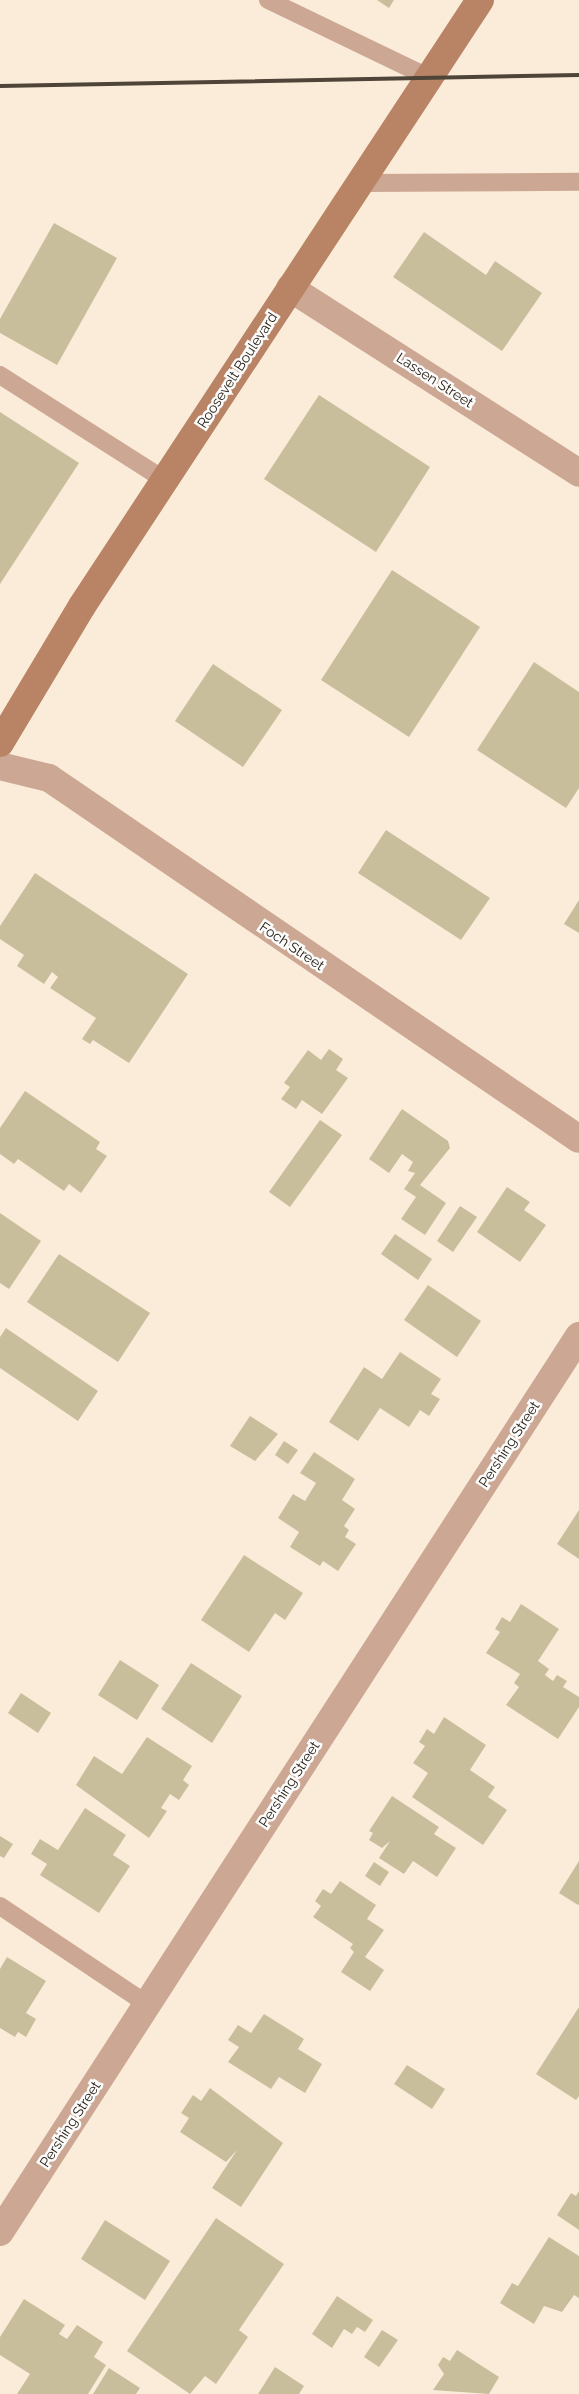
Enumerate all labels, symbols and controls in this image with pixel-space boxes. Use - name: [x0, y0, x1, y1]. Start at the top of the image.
- street label: Roosevelt Boulevard: [193, 309, 281, 431]
- street label: Lassen Street: [393, 349, 477, 411]
- street label: Foch Street: [256, 918, 328, 974]
- street label: Pershing Street: [475, 1398, 543, 1490]
- street label: Pershing Street: [255, 1738, 323, 1830]
- street label: Pershing Street: [36, 2078, 104, 2170]

